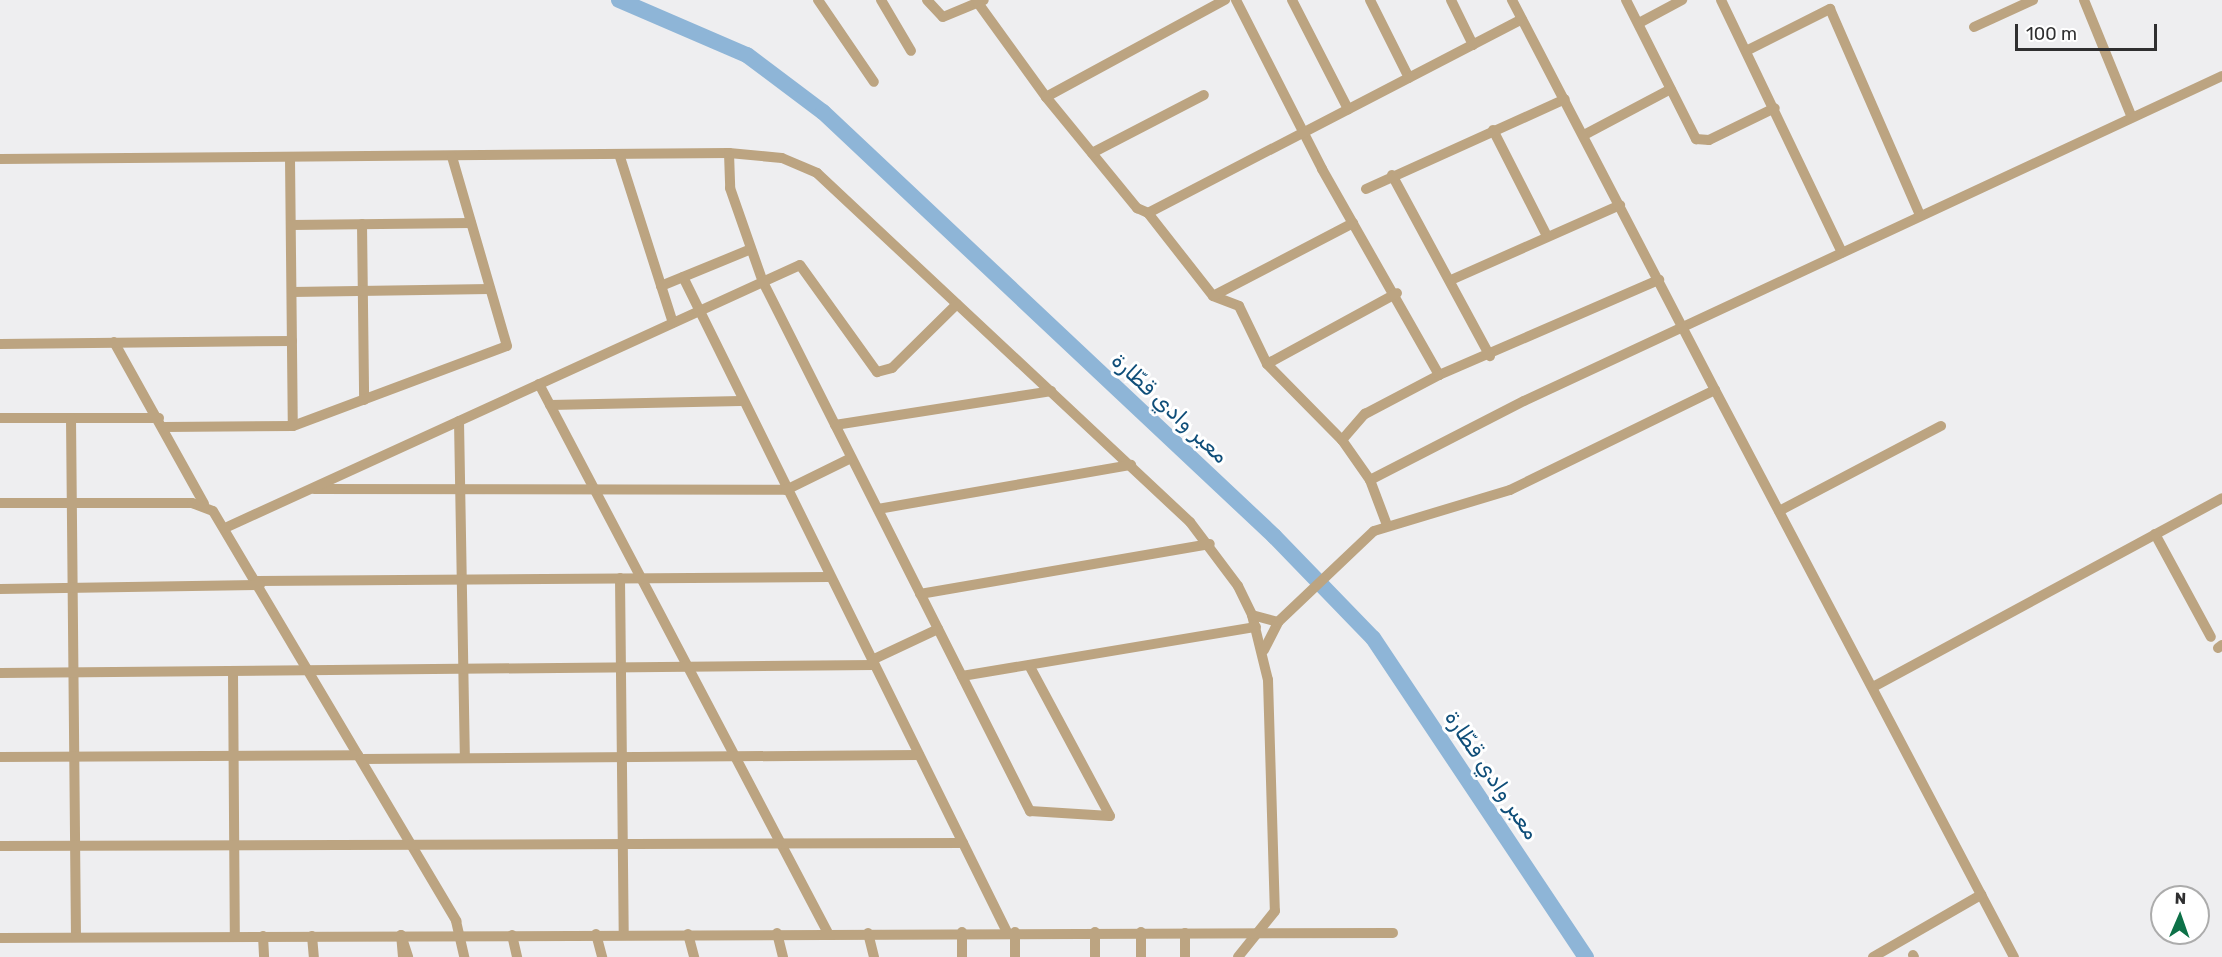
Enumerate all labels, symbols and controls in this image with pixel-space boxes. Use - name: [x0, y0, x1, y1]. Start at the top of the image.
- scale bar: [2018, 12, 2160, 50]
- text: 100 m: [2026, 23, 2077, 45]
- water label: معبر وادي قطّارة: [1106, 347, 1234, 469]
- water label: معبر وادي قطّارة: [1439, 705, 1545, 845]
- north arrow: [2150, 885, 2210, 945]
- text: N: [2174, 889, 2187, 908]

